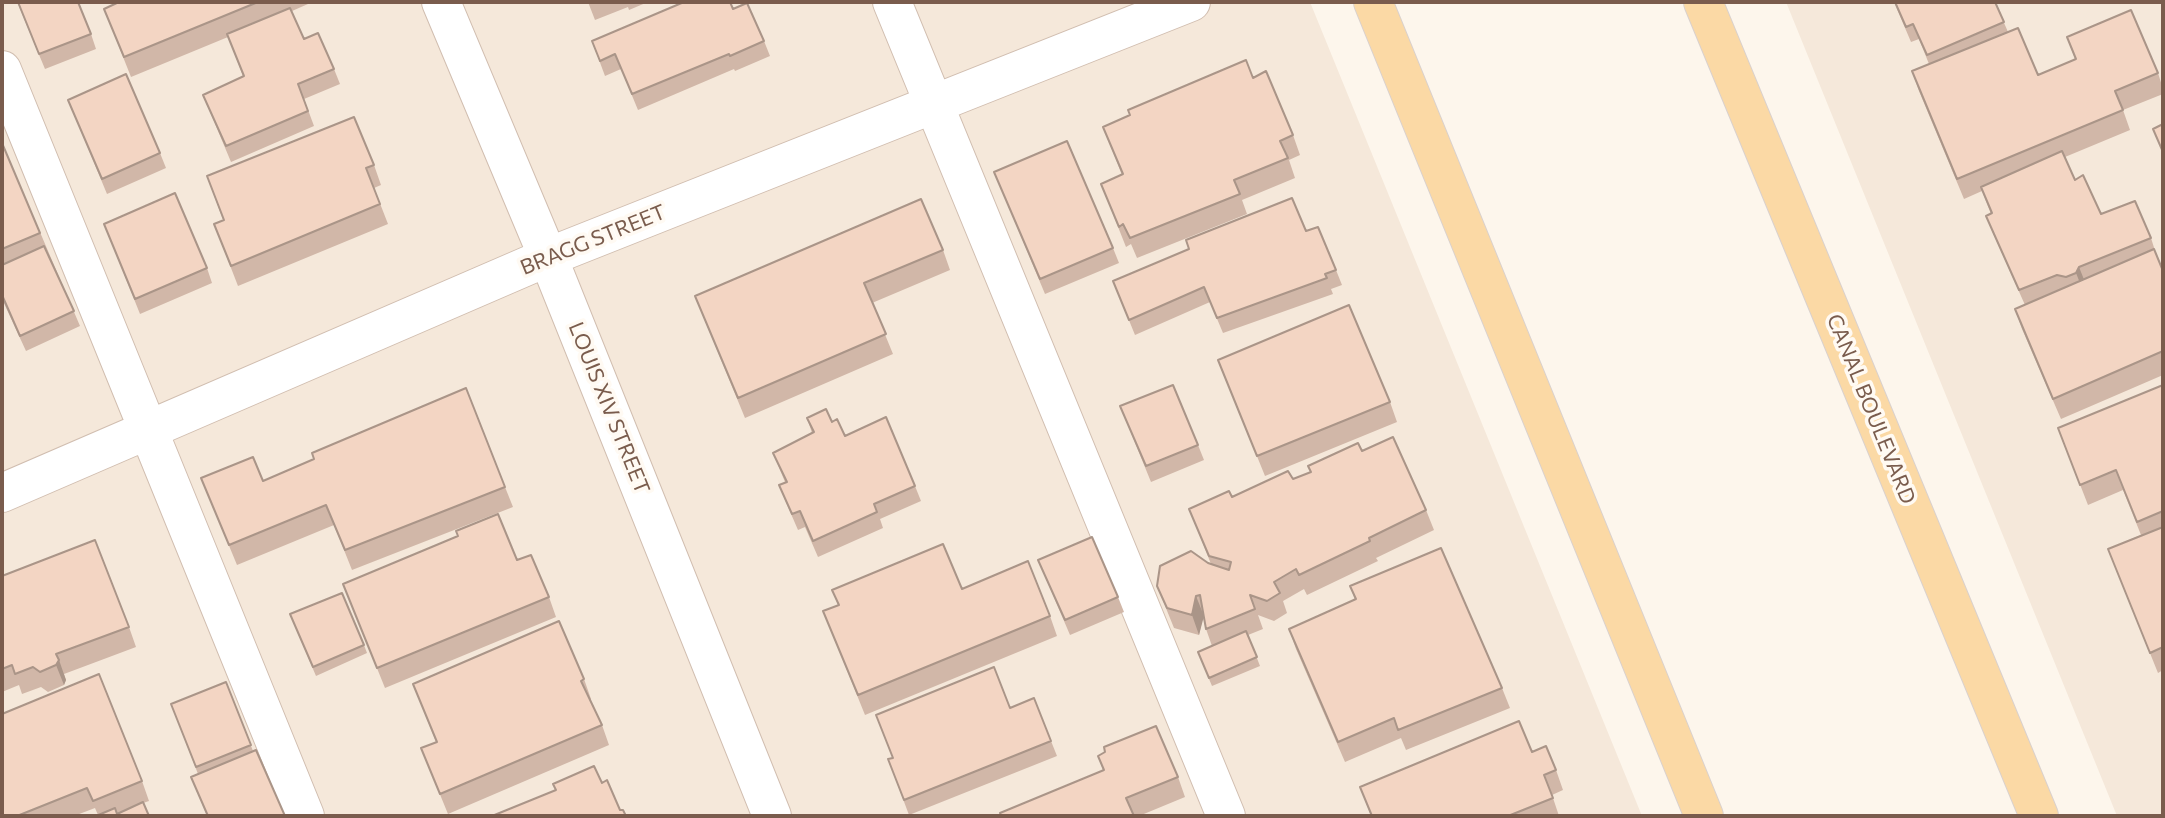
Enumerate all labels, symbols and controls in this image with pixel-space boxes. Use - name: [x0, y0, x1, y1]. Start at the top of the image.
- street label: BRAGG STREET: [517, 199, 669, 281]
- street label: CANAL BOULEVARD: [1821, 310, 1921, 508]
- street label: LOUIS XIV STREET: [563, 319, 655, 497]

